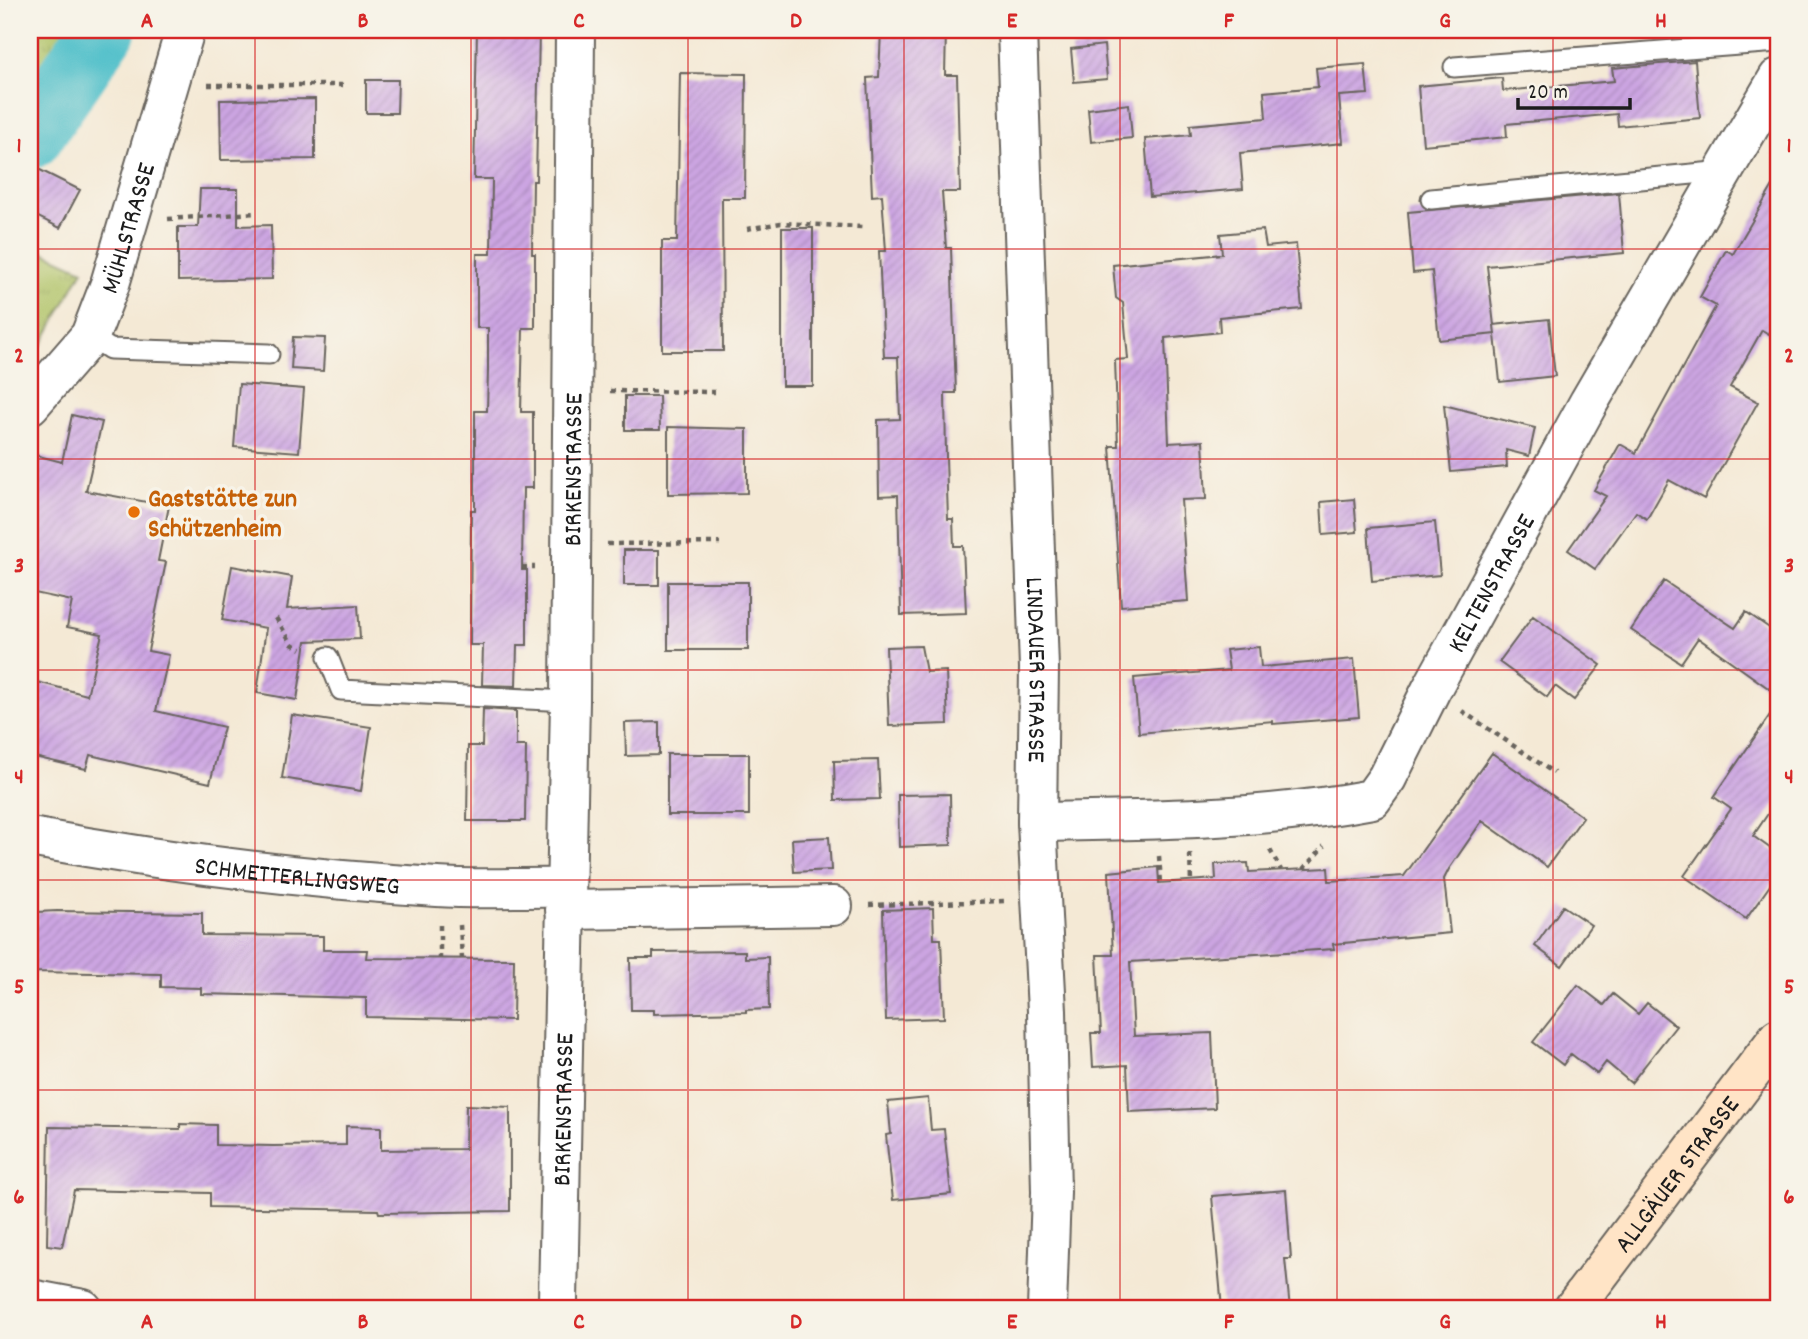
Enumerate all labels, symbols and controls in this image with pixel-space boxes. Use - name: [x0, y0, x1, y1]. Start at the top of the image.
- text: A: [141, 6, 153, 39]
- text: B: [358, 6, 369, 39]
- text: C: [573, 6, 585, 39]
- text: D: [790, 6, 802, 39]
- text: E: [1007, 6, 1018, 39]
- text: F: [1224, 6, 1235, 39]
- text: G: [1439, 6, 1451, 39]
- text: H: [1655, 6, 1667, 39]
- scale bar: [1518, 66, 1630, 110]
- text: 20 m: [1528, 79, 1568, 109]
- text: 1: [16, 131, 22, 164]
- text: 1: [1786, 131, 1792, 164]
- street label: MÜHLSTRASSE: [93, 159, 167, 300]
- text: 2: [14, 341, 24, 374]
- text: 2: [1784, 341, 1794, 374]
- street label: BIRKENSTRASSE: [556, 393, 594, 546]
- place label: Gaststätte zun Schützenheim: [148, 482, 297, 549]
- marker: Gaststätte zun Schützenheim: [126, 504, 142, 520]
- street label: KELTENSTRASSE: [1440, 508, 1546, 660]
- text: 3: [14, 551, 24, 584]
- text: 3: [1784, 551, 1794, 584]
- street label: LINDAUER STRASSE: [1014, 576, 1054, 763]
- text: 4: [14, 762, 24, 795]
- text: 4: [1784, 762, 1794, 795]
- street label: SCHMETTERLINGSWEG: [192, 849, 401, 907]
- text: 5: [14, 972, 24, 1005]
- text: 5: [1784, 972, 1794, 1005]
- street label: BIRKENSTRASSE: [545, 1032, 585, 1187]
- street label: ALLGÄUER STRASSE: [1607, 1089, 1750, 1262]
- text: 6: [13, 1182, 25, 1215]
- text: 6: [1783, 1182, 1795, 1215]
- text: A: [141, 1307, 153, 1339]
- text: B: [358, 1307, 369, 1339]
- text: C: [573, 1307, 585, 1339]
- text: D: [790, 1307, 802, 1339]
- text: E: [1007, 1307, 1018, 1339]
- text: F: [1224, 1307, 1235, 1339]
- text: G: [1439, 1307, 1451, 1339]
- text: H: [1655, 1307, 1667, 1339]

